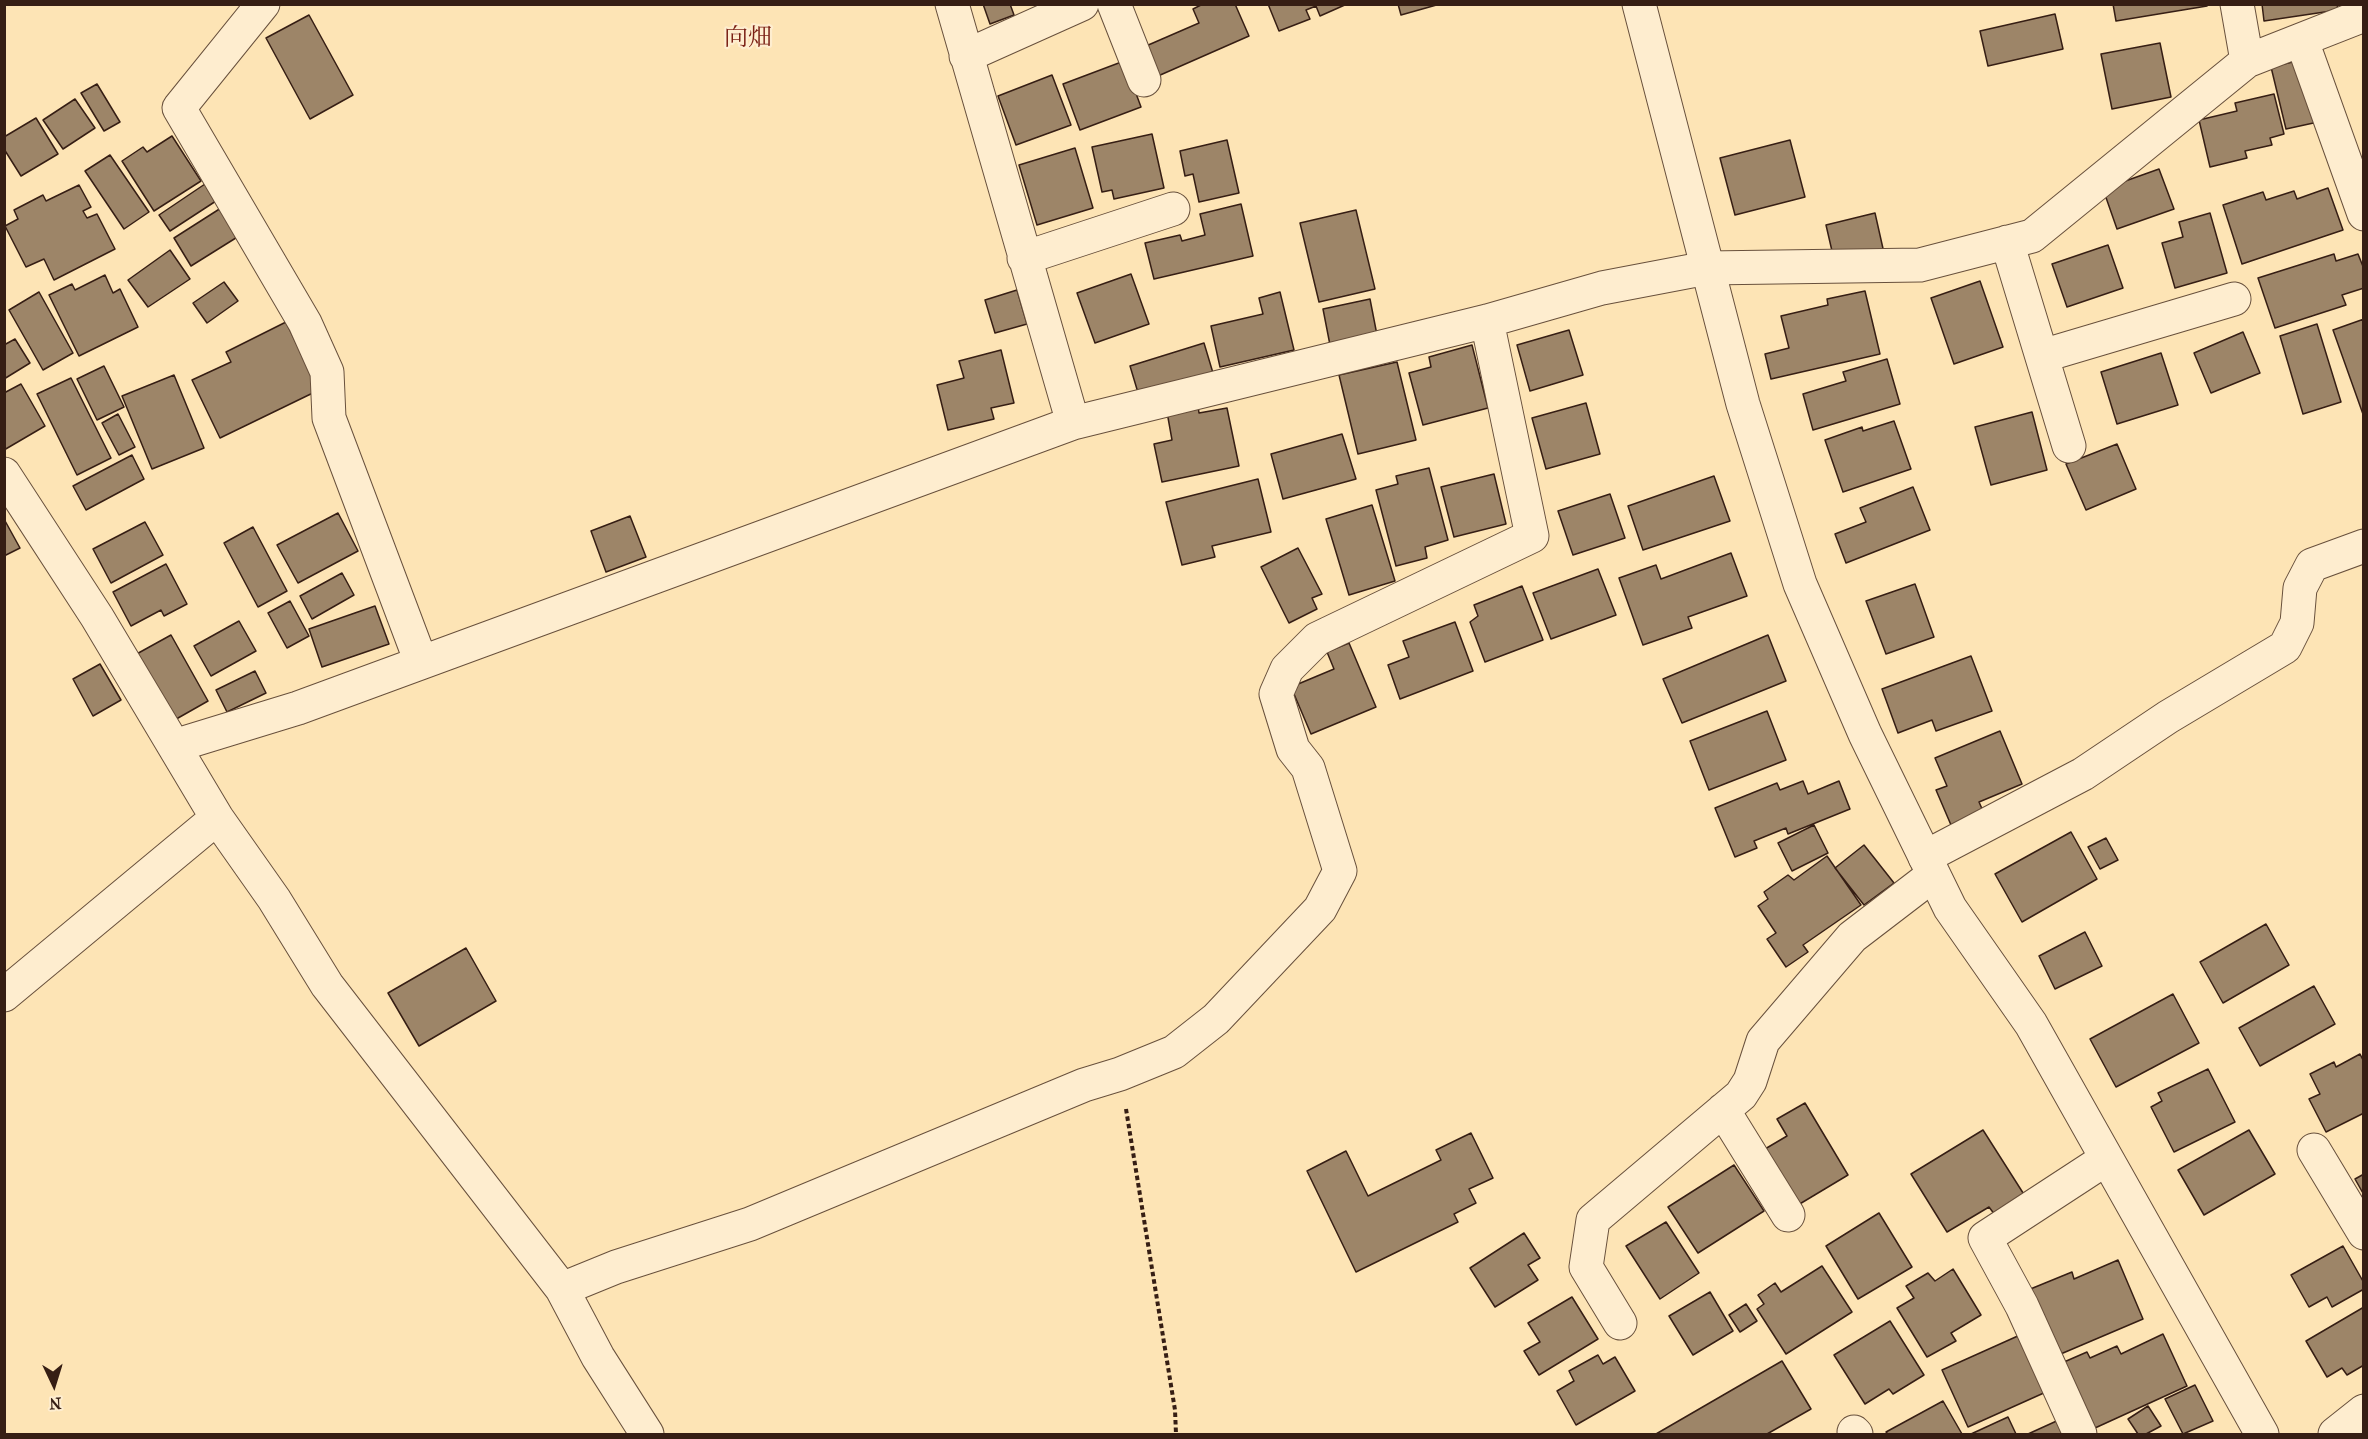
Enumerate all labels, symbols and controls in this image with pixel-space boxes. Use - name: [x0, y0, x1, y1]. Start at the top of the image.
- district label: 向畑: [724, 25, 772, 53]
- north arrow: [24, 1355, 84, 1415]
- text: N: [49, 1394, 62, 1413]

